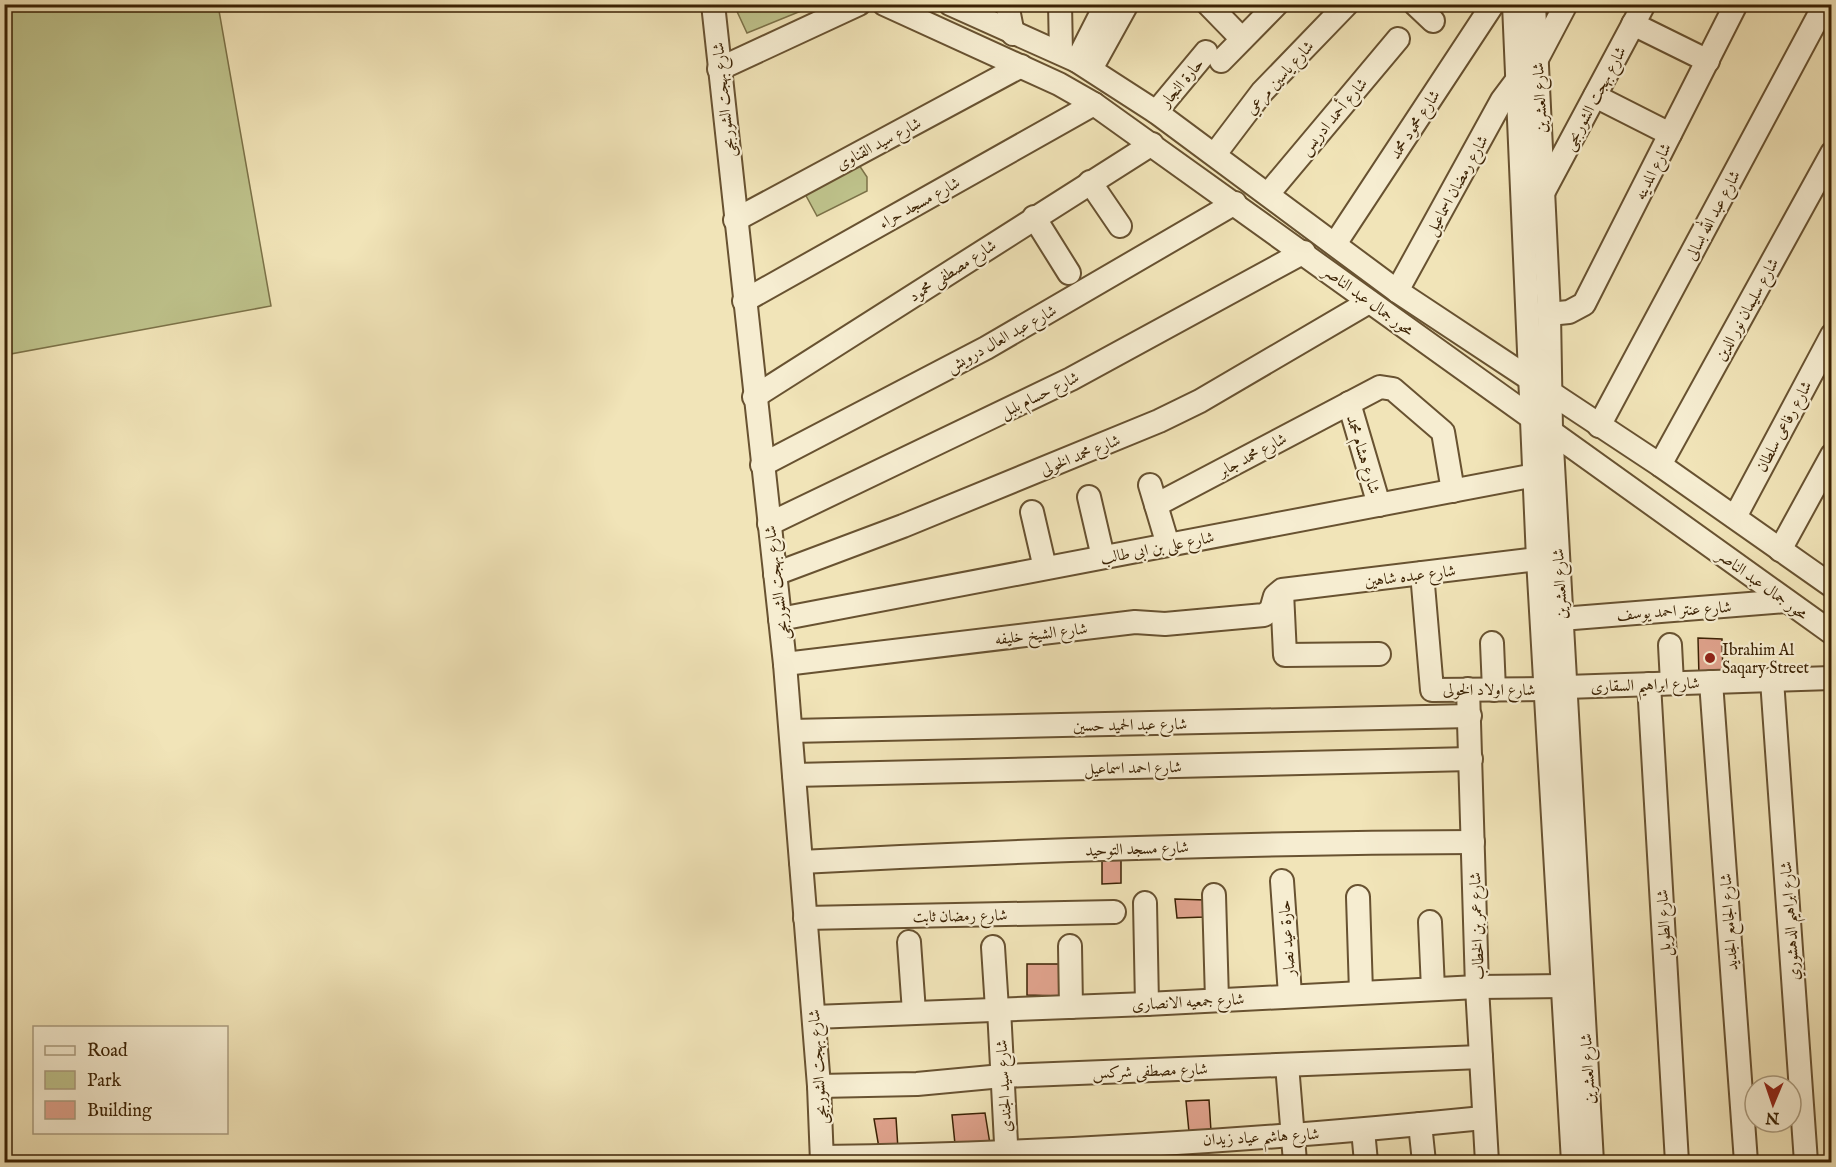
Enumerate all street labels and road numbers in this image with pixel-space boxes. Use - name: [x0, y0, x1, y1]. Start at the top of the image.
- street label: شارع ياسين مرعي: [1242, 37, 1321, 121]
- street label: شارع بهجت الشوربجى: [709, 41, 743, 158]
- street label: شارع بهجت الشوربجى: [1560, 43, 1633, 156]
- street label: حارة النجار: [1155, 55, 1209, 113]
- street label: شارع العشرين: [1529, 62, 1555, 134]
- street label: شارع أحمد ادريس: [1294, 73, 1374, 161]
- street label: شارع محمود محمد: [1386, 87, 1447, 164]
- street label: شارع سيد القناوى: [833, 114, 926, 177]
- street label: شارع رمضان اسماعيل: [1422, 132, 1495, 241]
- street label: شارع المدينه: [1631, 140, 1678, 205]
- street label: شارع عبد الله بسالى: [1678, 166, 1748, 265]
- street label: شارع مسجد حراء: [876, 173, 965, 236]
- street label: شارع مصطفى محمود: [906, 236, 1002, 309]
- street label: شارع سليمان نور الدين: [1711, 255, 1786, 366]
- street label: محور جمال عبد الناصر: [1317, 261, 1417, 341]
- street label: شارع عبد العال درويش: [943, 301, 1062, 380]
- street label: شارع حسام بلبل: [997, 368, 1084, 426]
- street label: شارع رفاعى سلطان: [1752, 378, 1819, 477]
- street label: شارع هشام محمد: [1338, 413, 1384, 497]
- street label: شارع محمد جابر: [1213, 429, 1292, 485]
- street label: شارع محمد الخولى: [1038, 431, 1124, 483]
- street label: شارع بهجت الشوربجى: [761, 524, 797, 641]
- street label: شارع على بن ابى طالب: [1099, 528, 1216, 572]
- street label: محور جمال عبد الناصر: [1711, 545, 1811, 625]
- street label: شارع العشرين: [1549, 548, 1575, 620]
- street label: شارع عبده شاهين: [1363, 561, 1457, 594]
- street label: شارع عنتر احمد يوسف: [1616, 598, 1732, 628]
- street label: شارع الشيخ خليفه: [994, 619, 1089, 654]
- street label: شارع ابراهيم السقارى: [1590, 674, 1700, 703]
- street label: شارع اولاد الخولى: [1443, 681, 1535, 703]
- street label: شارع عبد الحميد حسين: [1073, 715, 1187, 739]
- street label: شارع احمد اسماعيل: [1084, 758, 1182, 782]
- street label: شارع مسجد التوحيد: [1085, 838, 1189, 864]
- street label: شارع ابراهيم الدهشوري: [1777, 860, 1810, 981]
- street label: شارع عمر بن الخطاب: [1466, 872, 1492, 980]
- street label: شارع الجامع الجديد: [1717, 872, 1747, 971]
- street label: شارع الطويل: [1653, 889, 1679, 957]
- street label: حارة عيد نصار: [1275, 899, 1301, 979]
- street label: شارع رمضان ثابت: [912, 906, 1008, 930]
- street label: شارع جمعيه الانصارى: [1131, 990, 1245, 1018]
- street label: شارع بهجت الشوربجى: [805, 1008, 835, 1125]
- street label: شارع العشرين: [1577, 1033, 1603, 1105]
- street label: شارع سيد الجندى: [993, 1039, 1019, 1133]
- street label: شارع مصطفى شركس: [1092, 1060, 1208, 1086]
- street label: شارع هاشم عياد زيدان: [1202, 1125, 1320, 1156]

